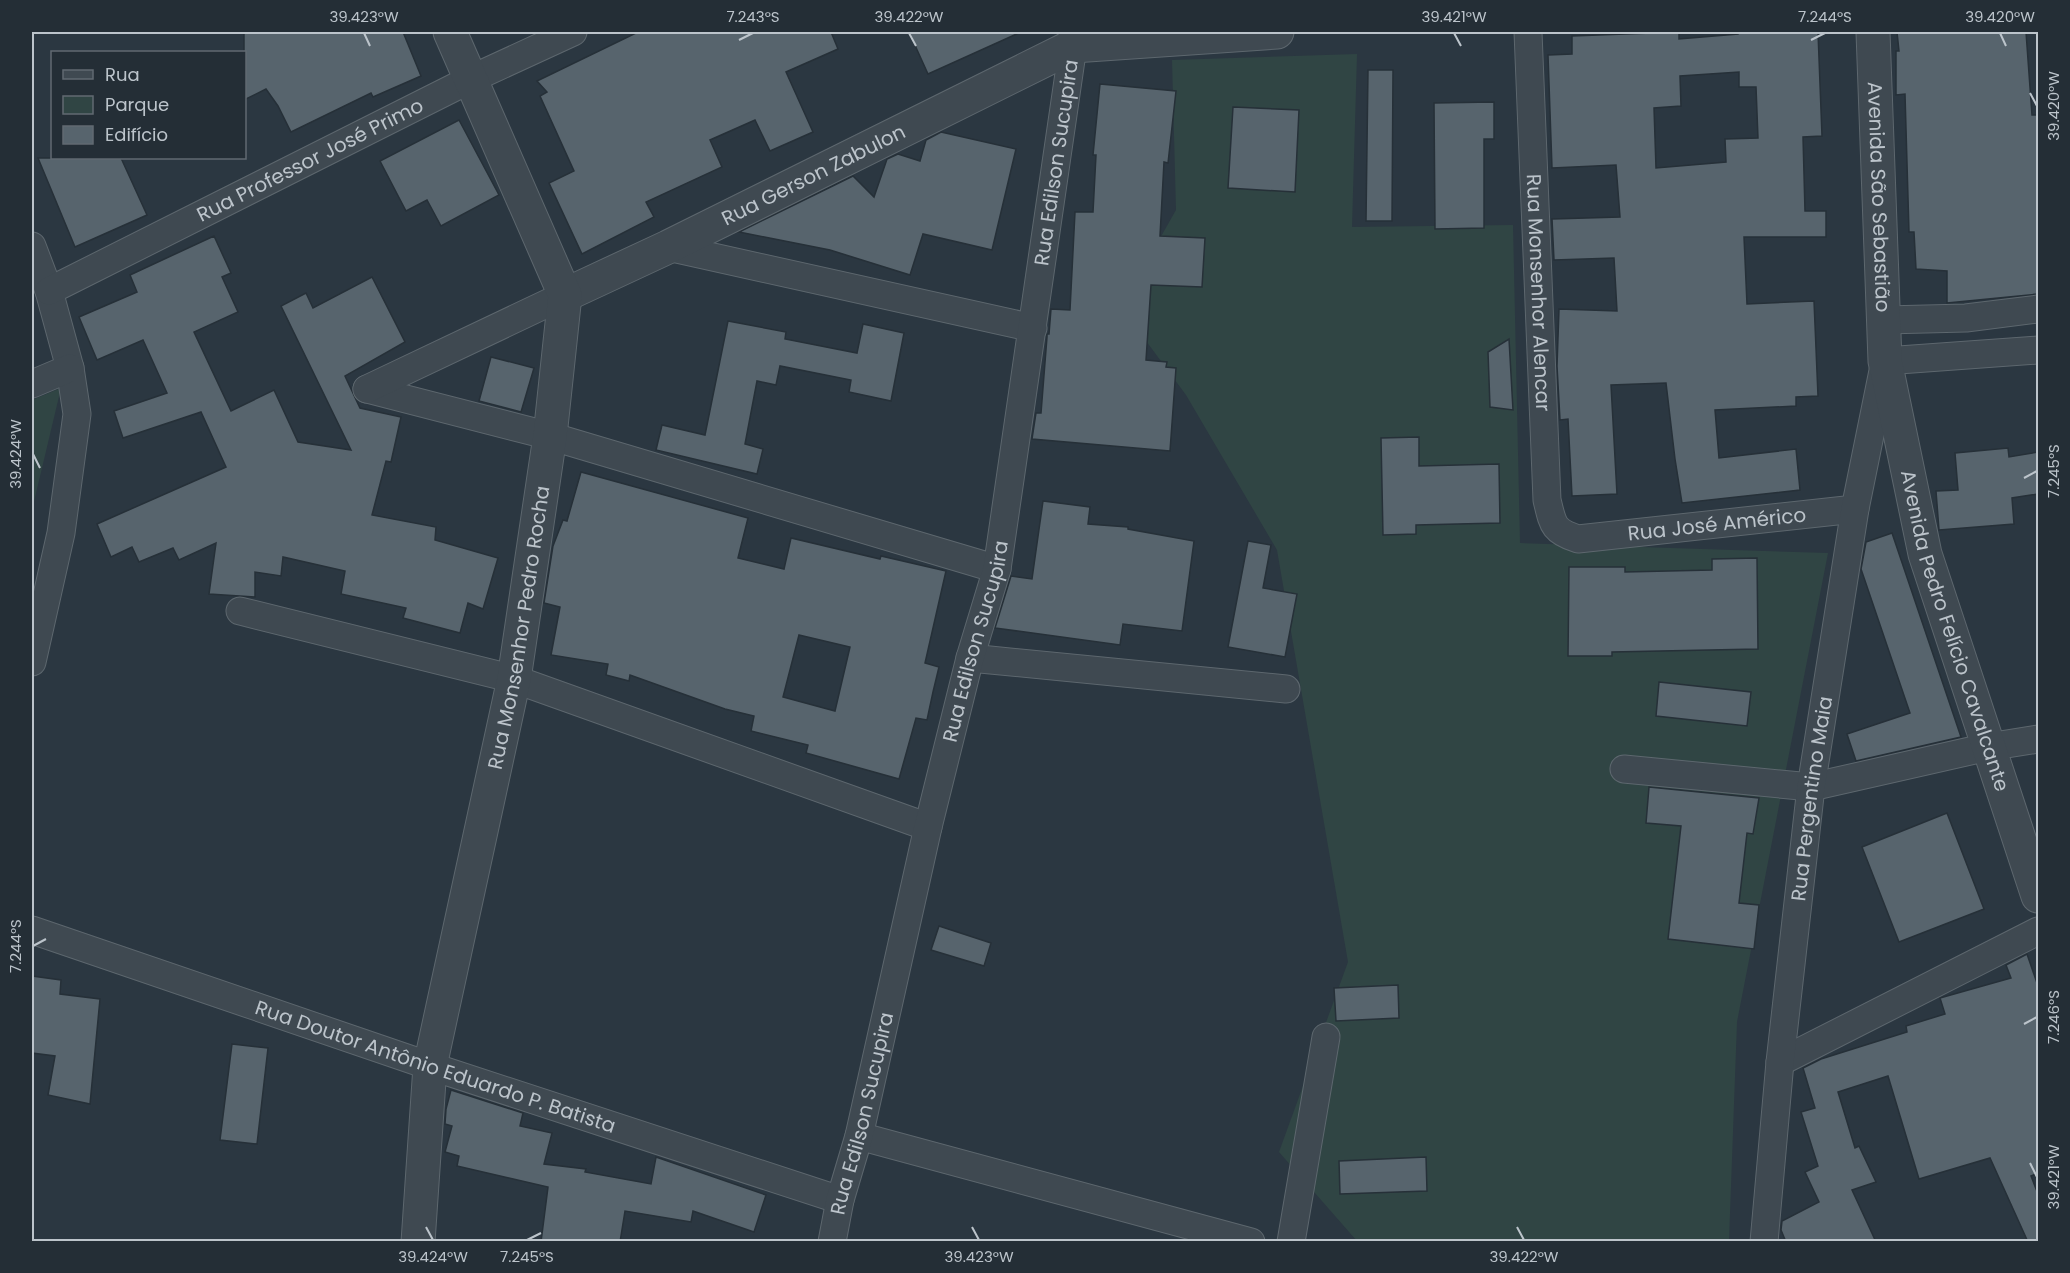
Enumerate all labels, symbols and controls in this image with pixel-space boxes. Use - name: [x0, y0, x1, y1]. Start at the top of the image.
- text: 39.423°W: [329, 6, 399, 27]
- text: 7.243°S: [726, 6, 780, 27]
- text: 39.422°W: [875, 6, 944, 27]
- text: 39.421°W: [1421, 6, 1487, 27]
- text: 7.244°S: [1798, 6, 1852, 27]
- text: 39.420°W: [1965, 6, 2035, 27]
- legend: [51, 51, 246, 159]
- street label: Rua Edilson Sucupira: [1027, 58, 1085, 267]
- text: Rua: [105, 62, 140, 87]
- text: 39.420°W: [2043, 71, 2064, 141]
- street label: Avenida São Sebastião: [1861, 81, 1897, 313]
- street label: Rua Professor José Primo: [192, 91, 428, 229]
- text: Parque: [105, 92, 169, 117]
- street label: Rua Gerson Zabulon: [717, 117, 910, 232]
- text: Edifício: [105, 122, 168, 147]
- street label: Rua Monsenhor Alencar: [1520, 174, 1557, 412]
- text: 39.424°W: [5, 419, 26, 489]
- text: 7.245°S: [2043, 444, 2064, 498]
- street label: Avenida Pedro Felício Cavalcante: [1894, 467, 2016, 795]
- street label: Rua Monsenhor Pedro Rocha: [481, 484, 556, 772]
- street label: Rua José Américo: [1626, 500, 1808, 548]
- street label: Rua Edilson Sucupira: [936, 539, 1015, 745]
- street label: Rua Pergentino Maia: [1784, 694, 1839, 903]
- text: 7.244°S: [5, 919, 26, 973]
- text: 7.246°S: [2043, 990, 2064, 1044]
- street label: Rua Doutor Antônio Eduardo P. Batista: [251, 993, 619, 1140]
- street label: Rua Edilson Sucupira: [823, 1010, 900, 1217]
- text: 39.421°W: [2043, 1144, 2064, 1210]
- text: 39.424°W: [398, 1246, 468, 1267]
- text: 7.245°S: [500, 1246, 554, 1267]
- text: 39.423°W: [944, 1246, 1014, 1267]
- text: 39.422°W: [1490, 1246, 1559, 1267]

